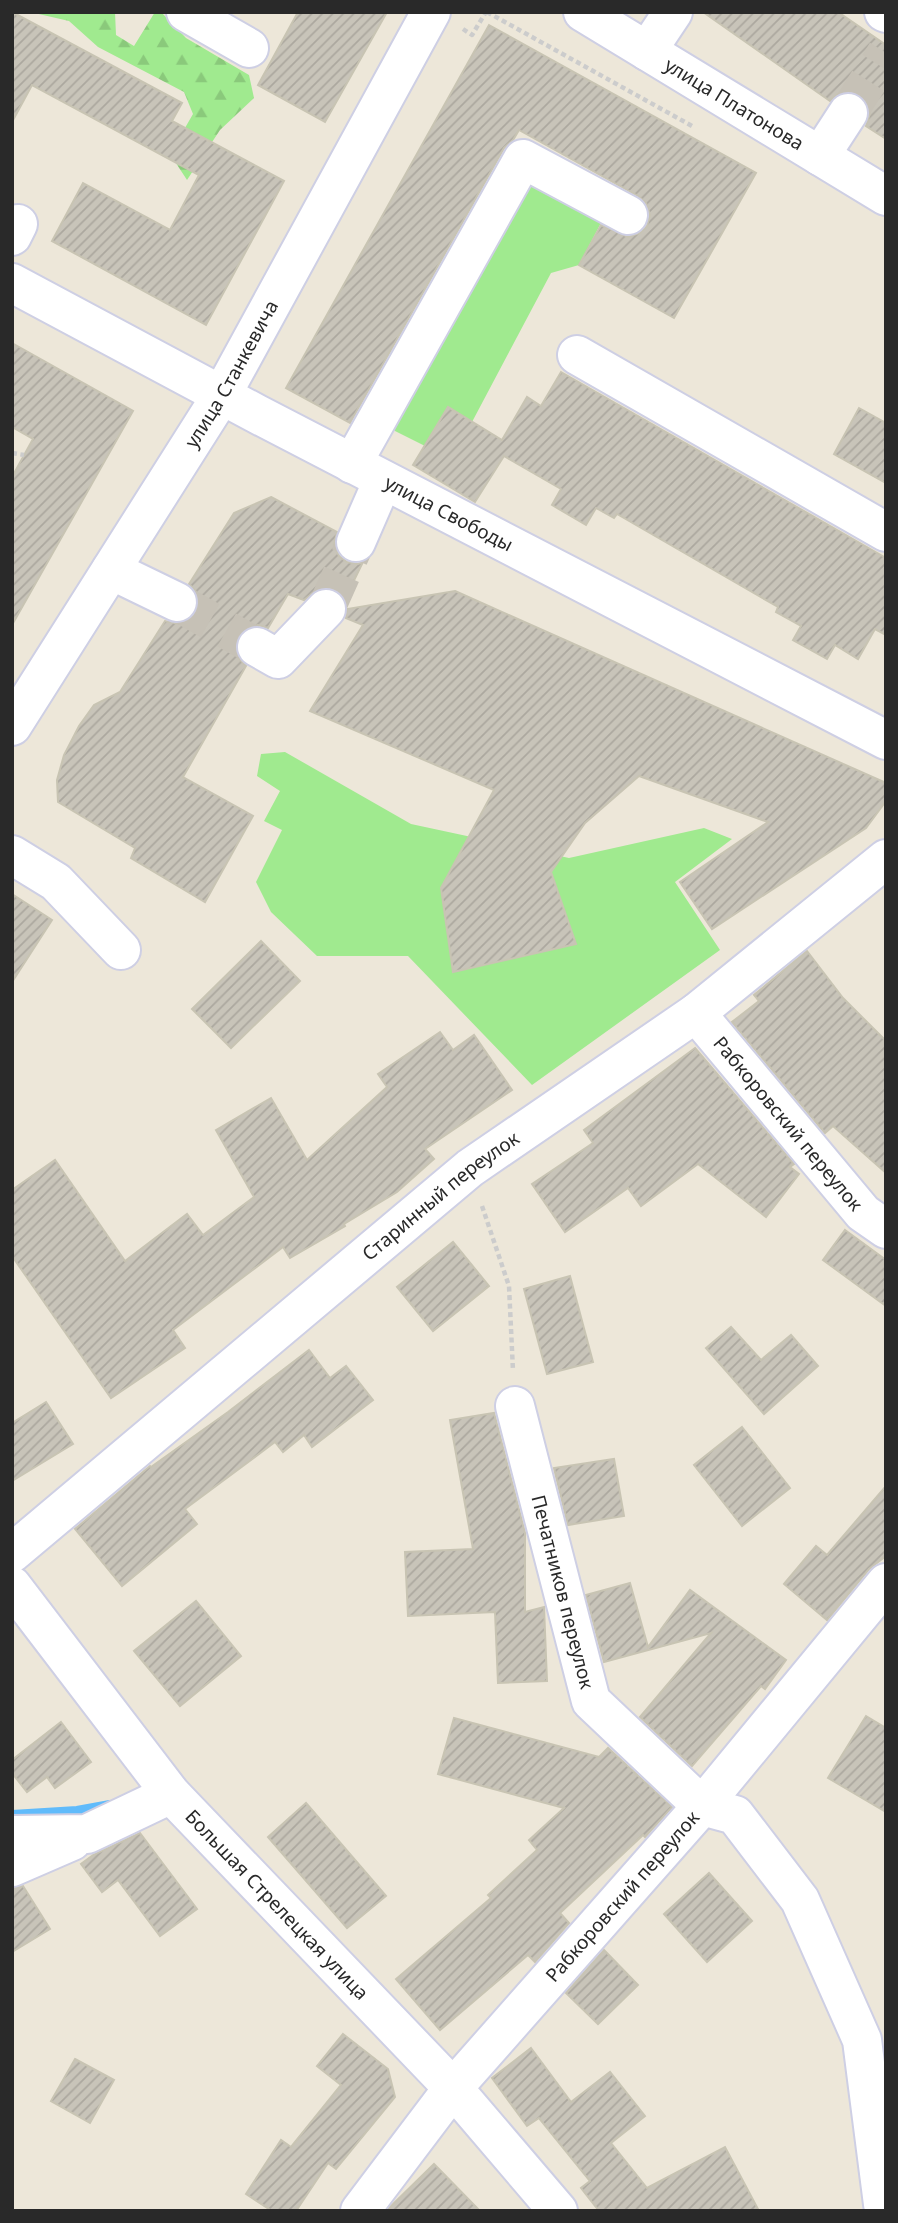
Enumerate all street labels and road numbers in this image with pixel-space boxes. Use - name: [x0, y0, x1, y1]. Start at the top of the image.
- street label: улица Платонова: [660, 52, 809, 156]
- street label: улица Станкевича: [178, 295, 284, 453]
- street label: улица Свободы: [380, 469, 518, 558]
- street label: Рабкоровский переулок: [708, 1031, 869, 1216]
- street label: Старинный переулок: [356, 1125, 524, 1266]
- street label: Печатников переулок: [525, 1492, 600, 1692]
- street label: Большая Стрелецкая улица: [180, 1804, 374, 2005]
- street label: Рабкоровский переулок: [540, 1805, 705, 1987]

